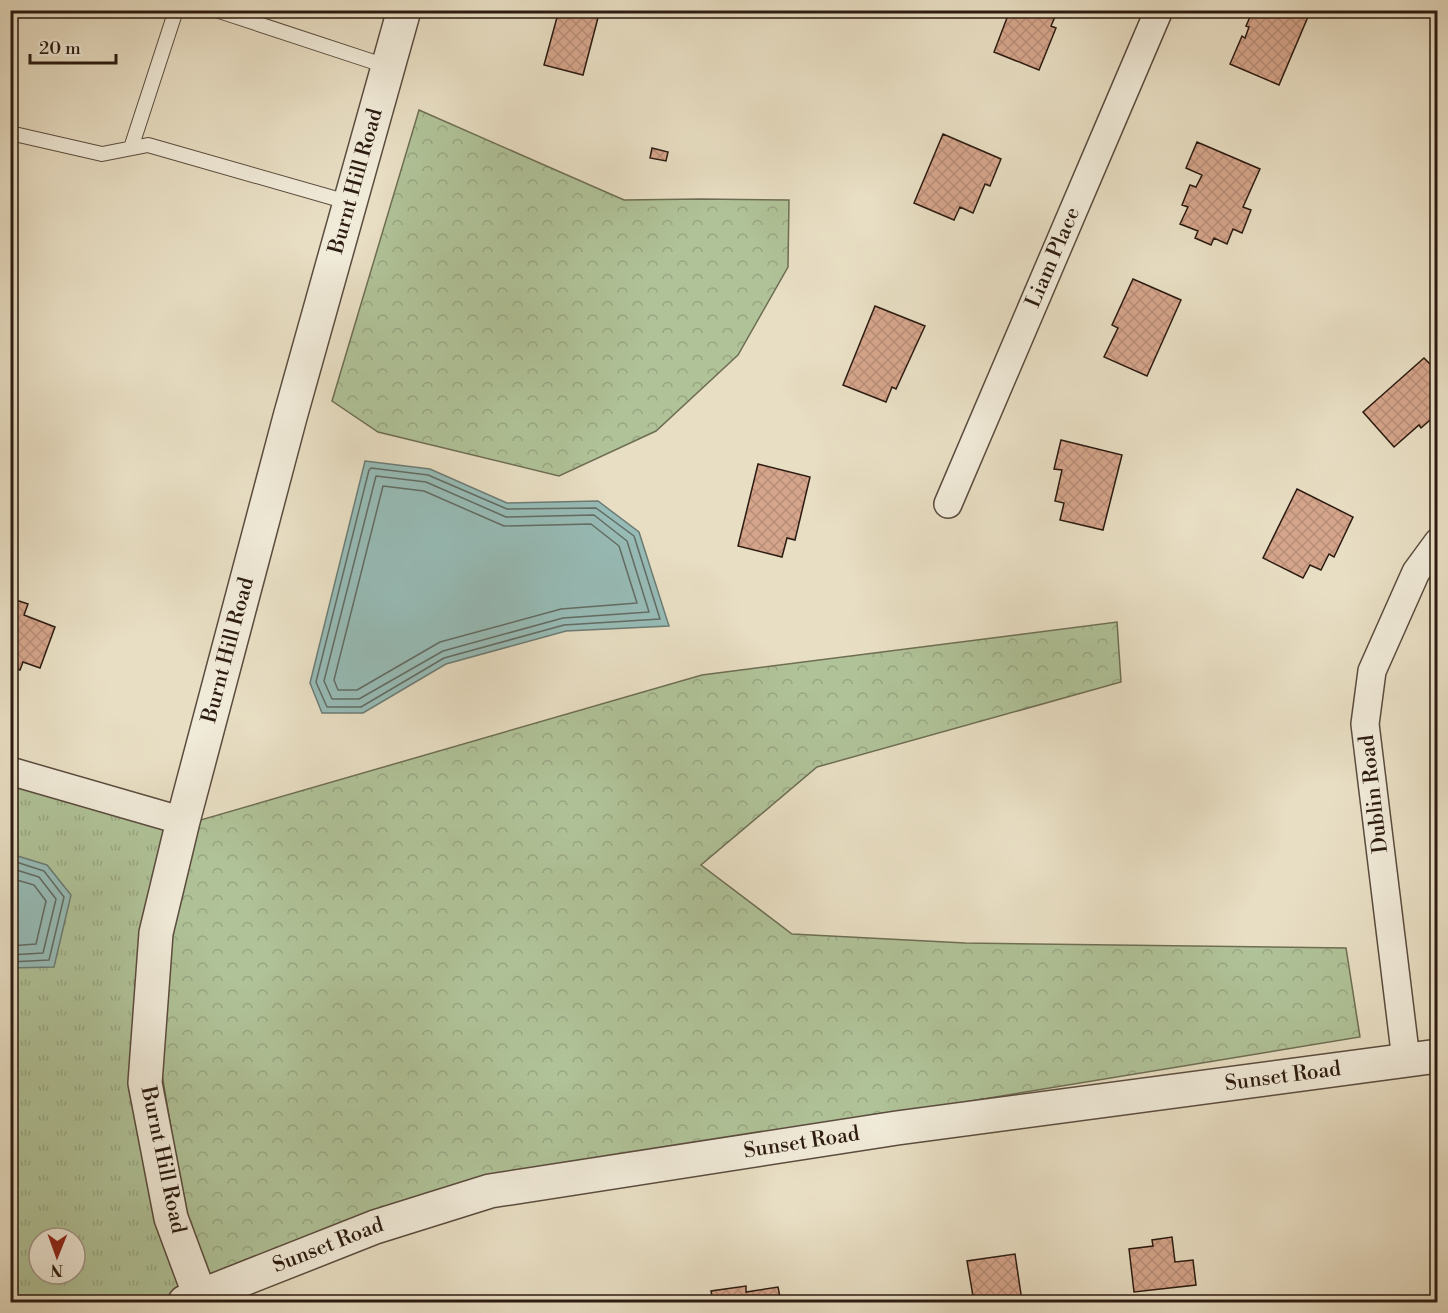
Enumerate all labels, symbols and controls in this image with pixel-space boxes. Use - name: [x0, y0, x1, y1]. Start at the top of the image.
- scale bar: [30, 27, 116, 65]
- text: 20 m: [39, 37, 81, 60]
- street label: Burnt Hill Road: [323, 106, 389, 258]
- street label: Liam Place: [1020, 203, 1086, 312]
- street label: Burnt Hill Road: [196, 574, 260, 727]
- street label: Dublin Road: [1354, 733, 1394, 855]
- street label: Sunset Road: [1223, 1056, 1343, 1097]
- street label: Burnt Hill Road: [135, 1083, 191, 1236]
- street label: Sunset Road: [742, 1121, 861, 1165]
- street label: Sunset Road: [269, 1212, 387, 1279]
- north arrow: [27, 1226, 87, 1286]
- text: N: [50, 1260, 63, 1280]

